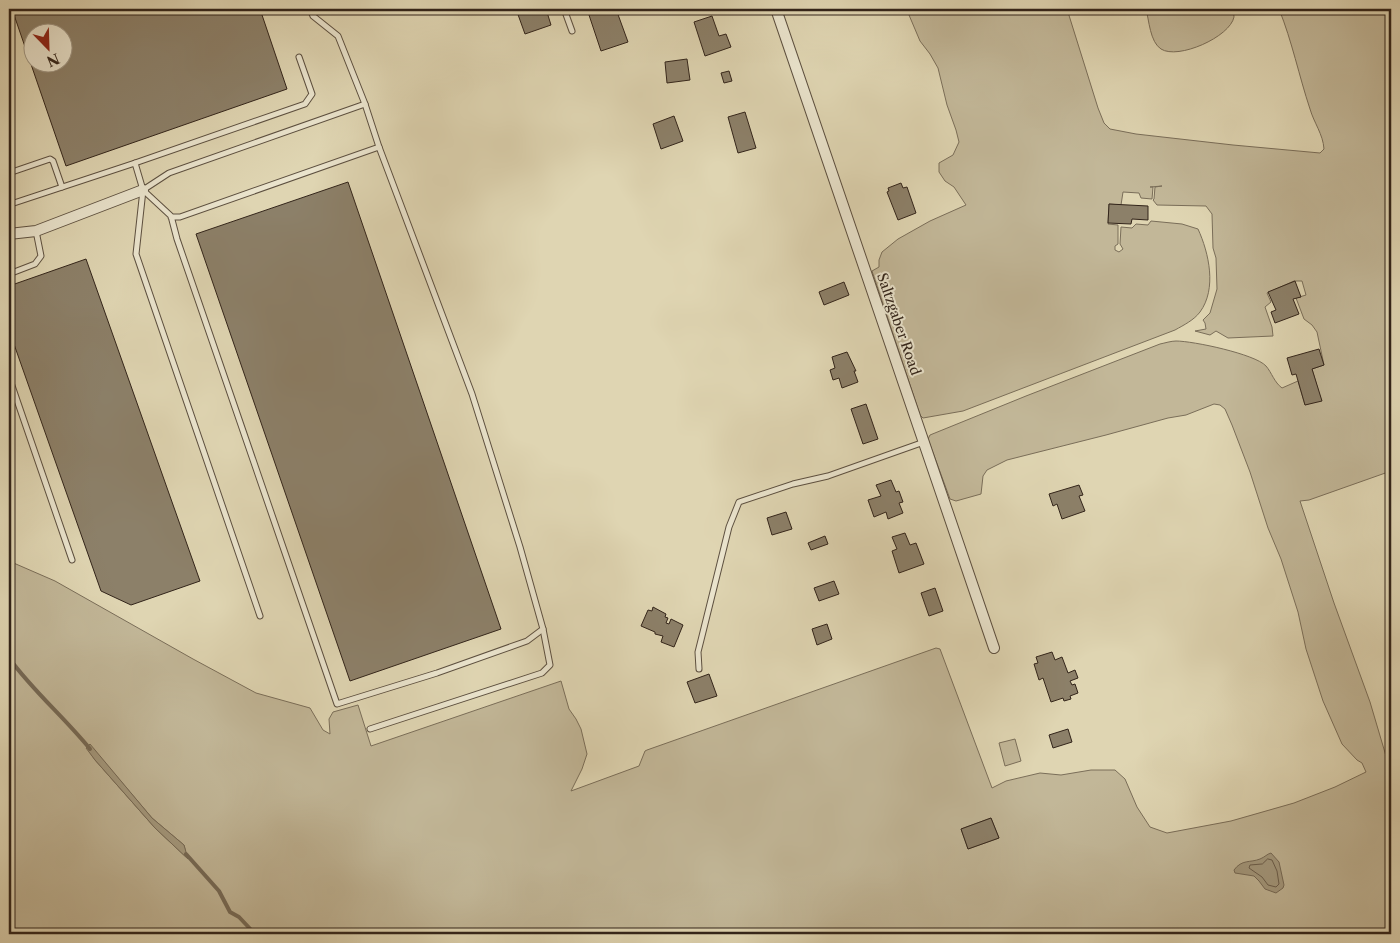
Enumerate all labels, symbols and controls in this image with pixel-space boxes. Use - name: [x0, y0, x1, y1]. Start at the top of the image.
- north arrow: [22, 22, 72, 72]
- text: N: [44, 49, 62, 71]
- street label: Saltzgaber Road: [873, 270, 925, 378]

